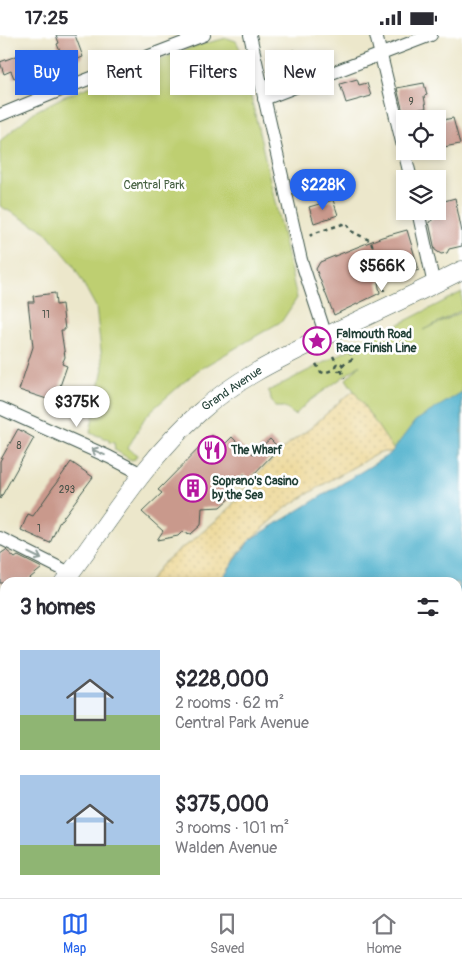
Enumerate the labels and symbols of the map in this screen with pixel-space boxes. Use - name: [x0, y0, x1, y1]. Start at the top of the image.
- house number: 9: [408, 96, 414, 108]
- pin: $228K: [288, 169, 358, 211]
- park label: Central Park: [124, 178, 184, 193]
- pin: $566K: [347, 249, 417, 292]
- house number: 11: [42, 309, 50, 321]
- place icon: Falmouth Road Race Finish Line: [302, 326, 332, 356]
- place label: Falmouth Road Race Finish Line: [336, 327, 417, 356]
- street label: Grand Avenue: [199, 363, 265, 415]
- pin: $375K: [42, 385, 112, 428]
- restaurant icon: The Wharf: [197, 435, 227, 465]
- house number: 8: [16, 440, 22, 452]
- place label: The Wharf: [230, 443, 283, 458]
- one-way arrow: [91, 447, 106, 456]
- building icon: Soprano's Casino by the Sea: [178, 473, 208, 503]
- place label: Soprano's Casino by the Sea: [212, 474, 299, 503]
- house number: 293: [59, 484, 76, 496]
- house number: 1: [37, 523, 41, 535]
- one-way arrow: [27, 552, 42, 561]

